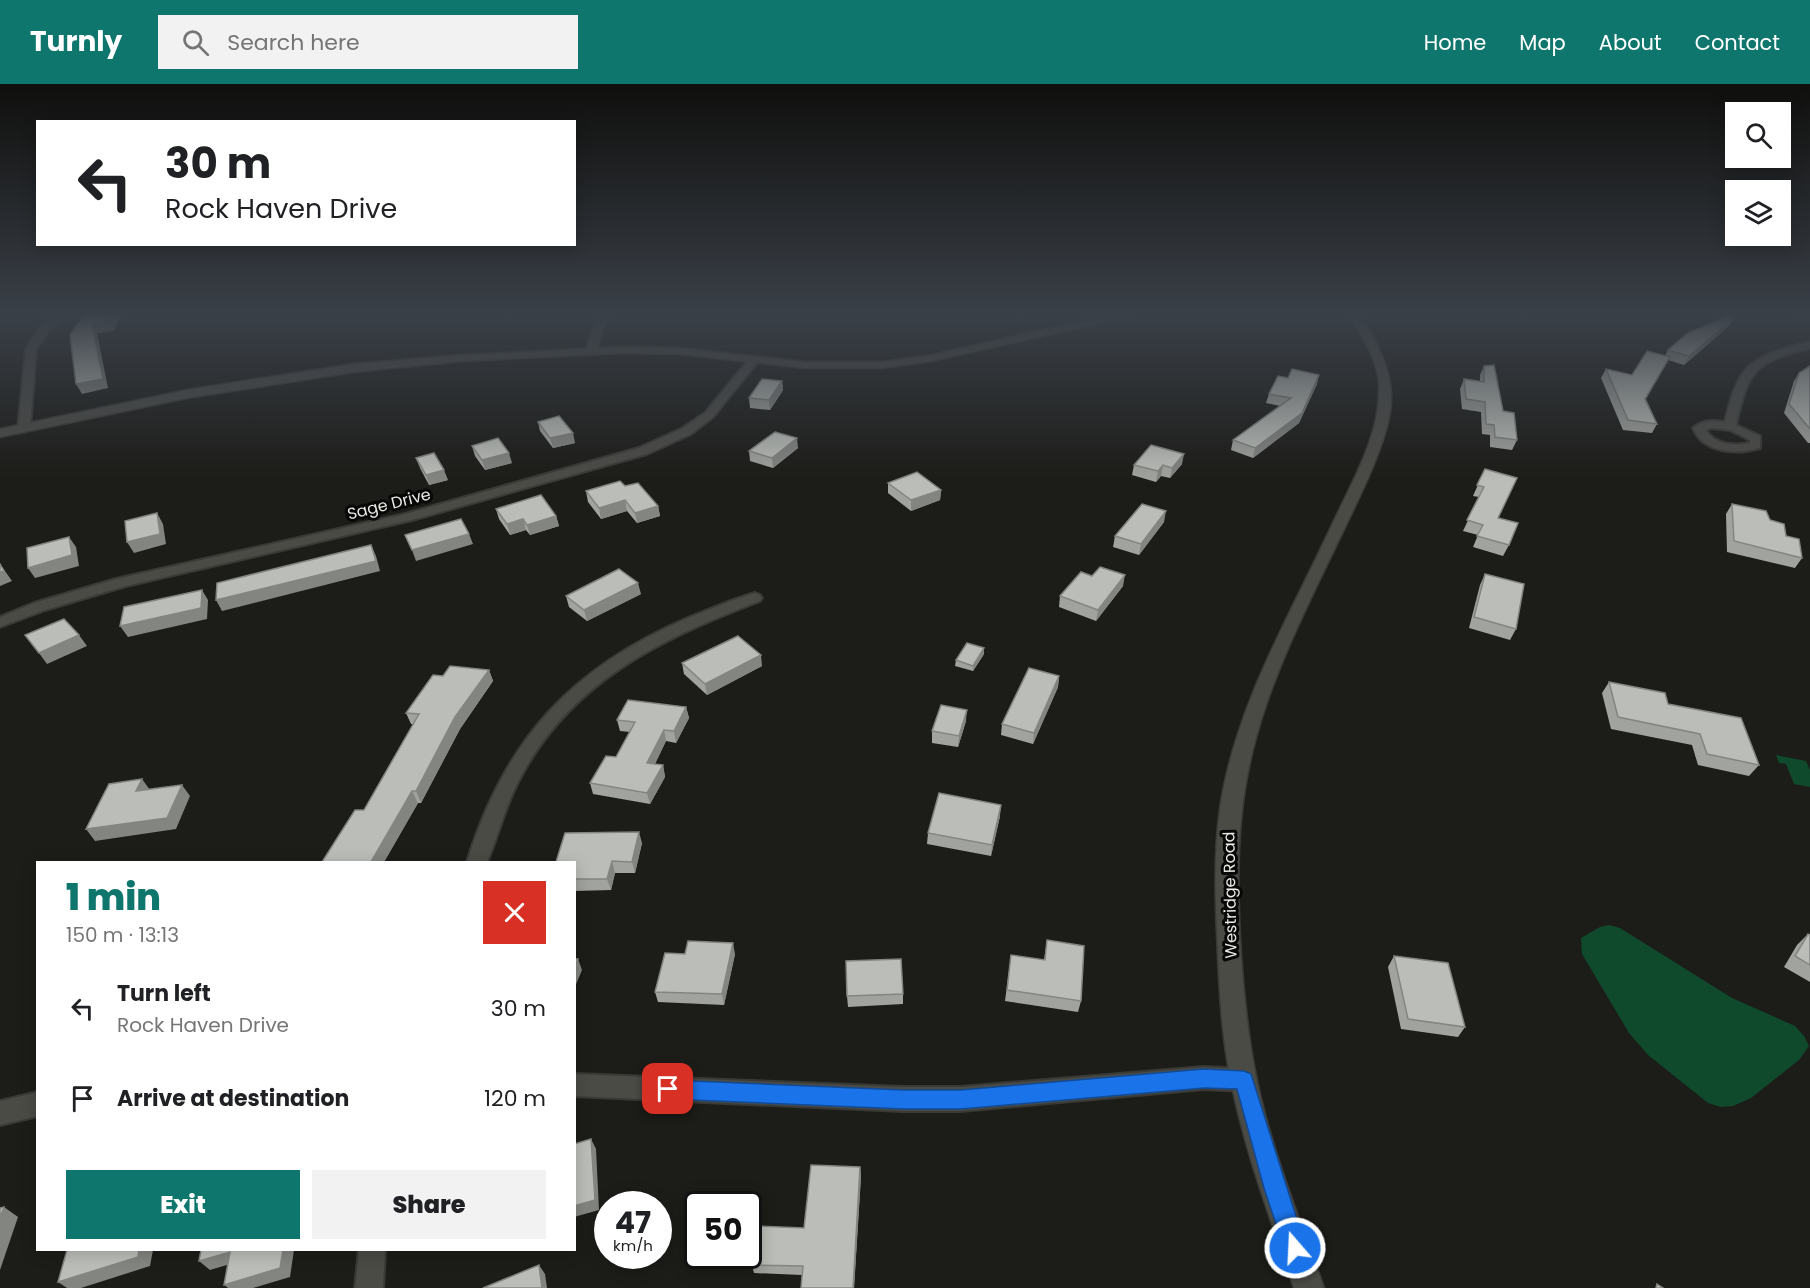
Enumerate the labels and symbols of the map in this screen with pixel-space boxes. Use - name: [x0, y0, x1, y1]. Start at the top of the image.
- street label: Sage Drive: [345, 483, 433, 525]
- street label: Westridge Road: [1217, 831, 1243, 959]
- pin: [642, 1063, 693, 1114]
- speed limit sign: 50: [684, 1191, 762, 1269]
- position arrow: [1263, 1216, 1327, 1280]

